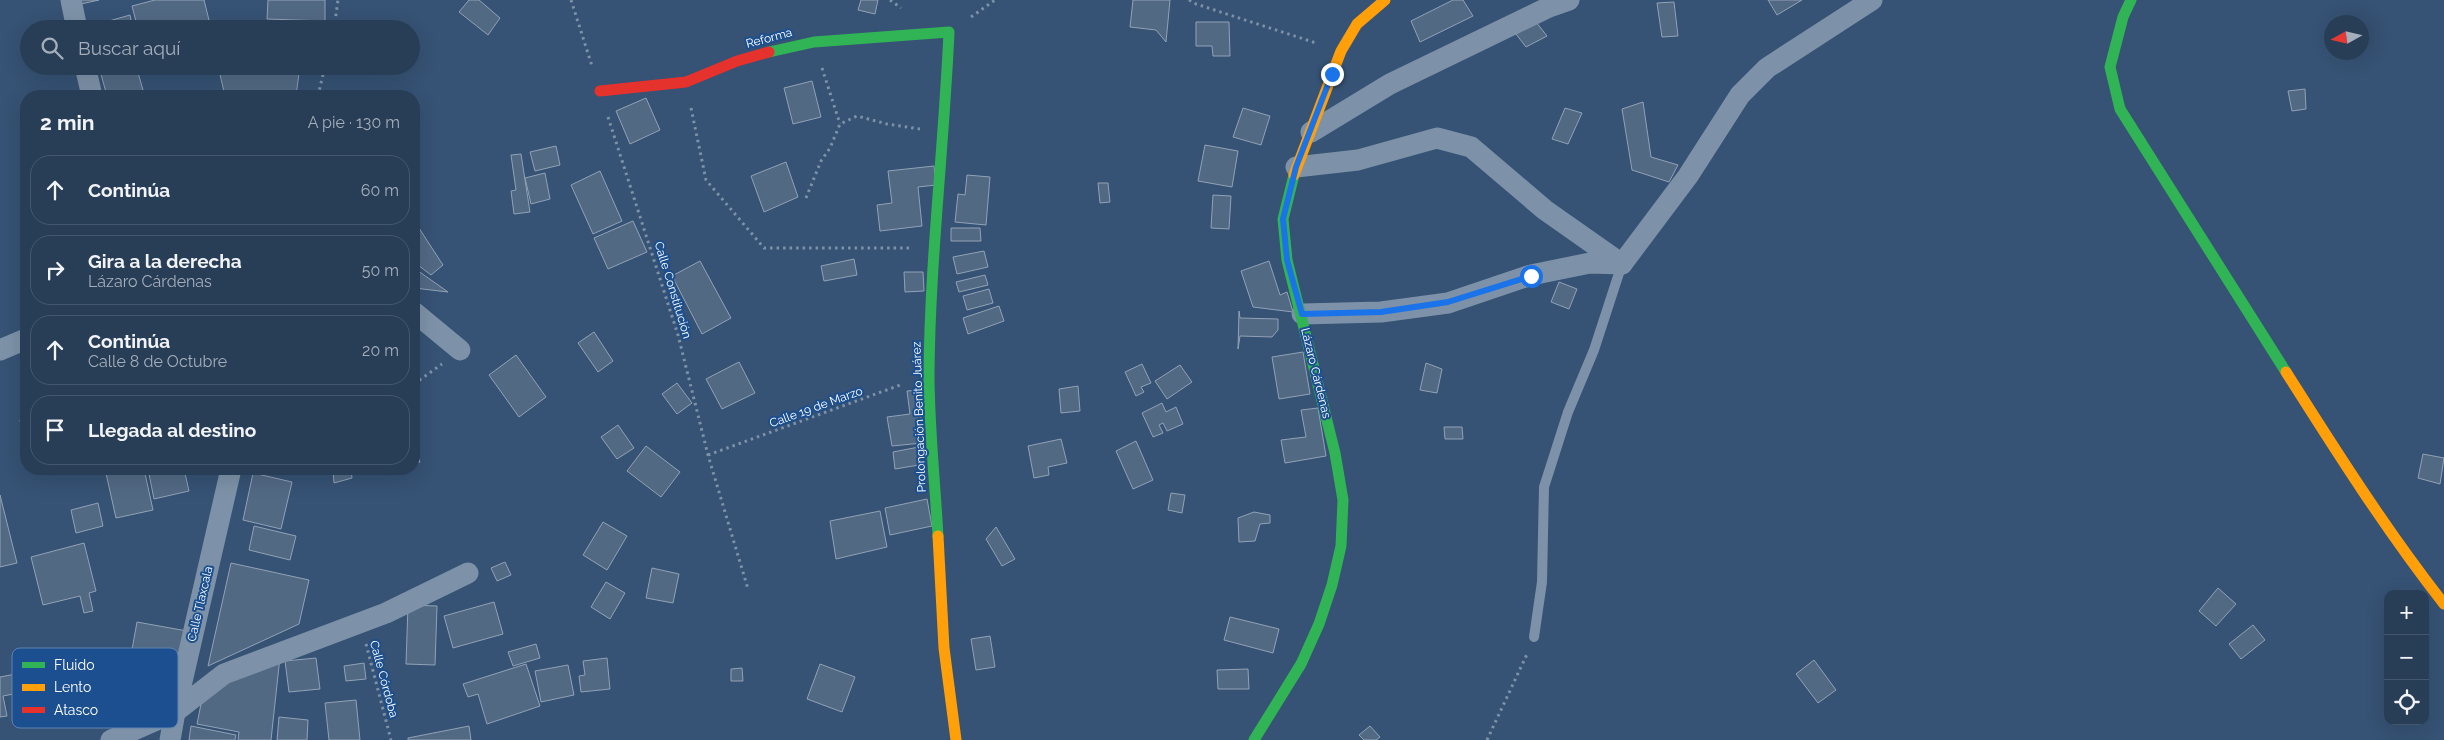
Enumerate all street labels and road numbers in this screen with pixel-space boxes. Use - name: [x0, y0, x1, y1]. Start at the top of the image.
- street label: Reforma: [744, 25, 794, 51]
- street label: Calle Constitución: [652, 240, 694, 340]
- street label: Lázaro Cárdenas: [1298, 326, 1334, 420]
- street label: Prolongación Benito Juárez: [909, 341, 929, 493]
- street label: Calle 19 de Marzo: [767, 384, 865, 430]
- street label: Calle Tlaxcala: [185, 565, 215, 643]
- street label: Calle Córdoba: [367, 639, 401, 719]

